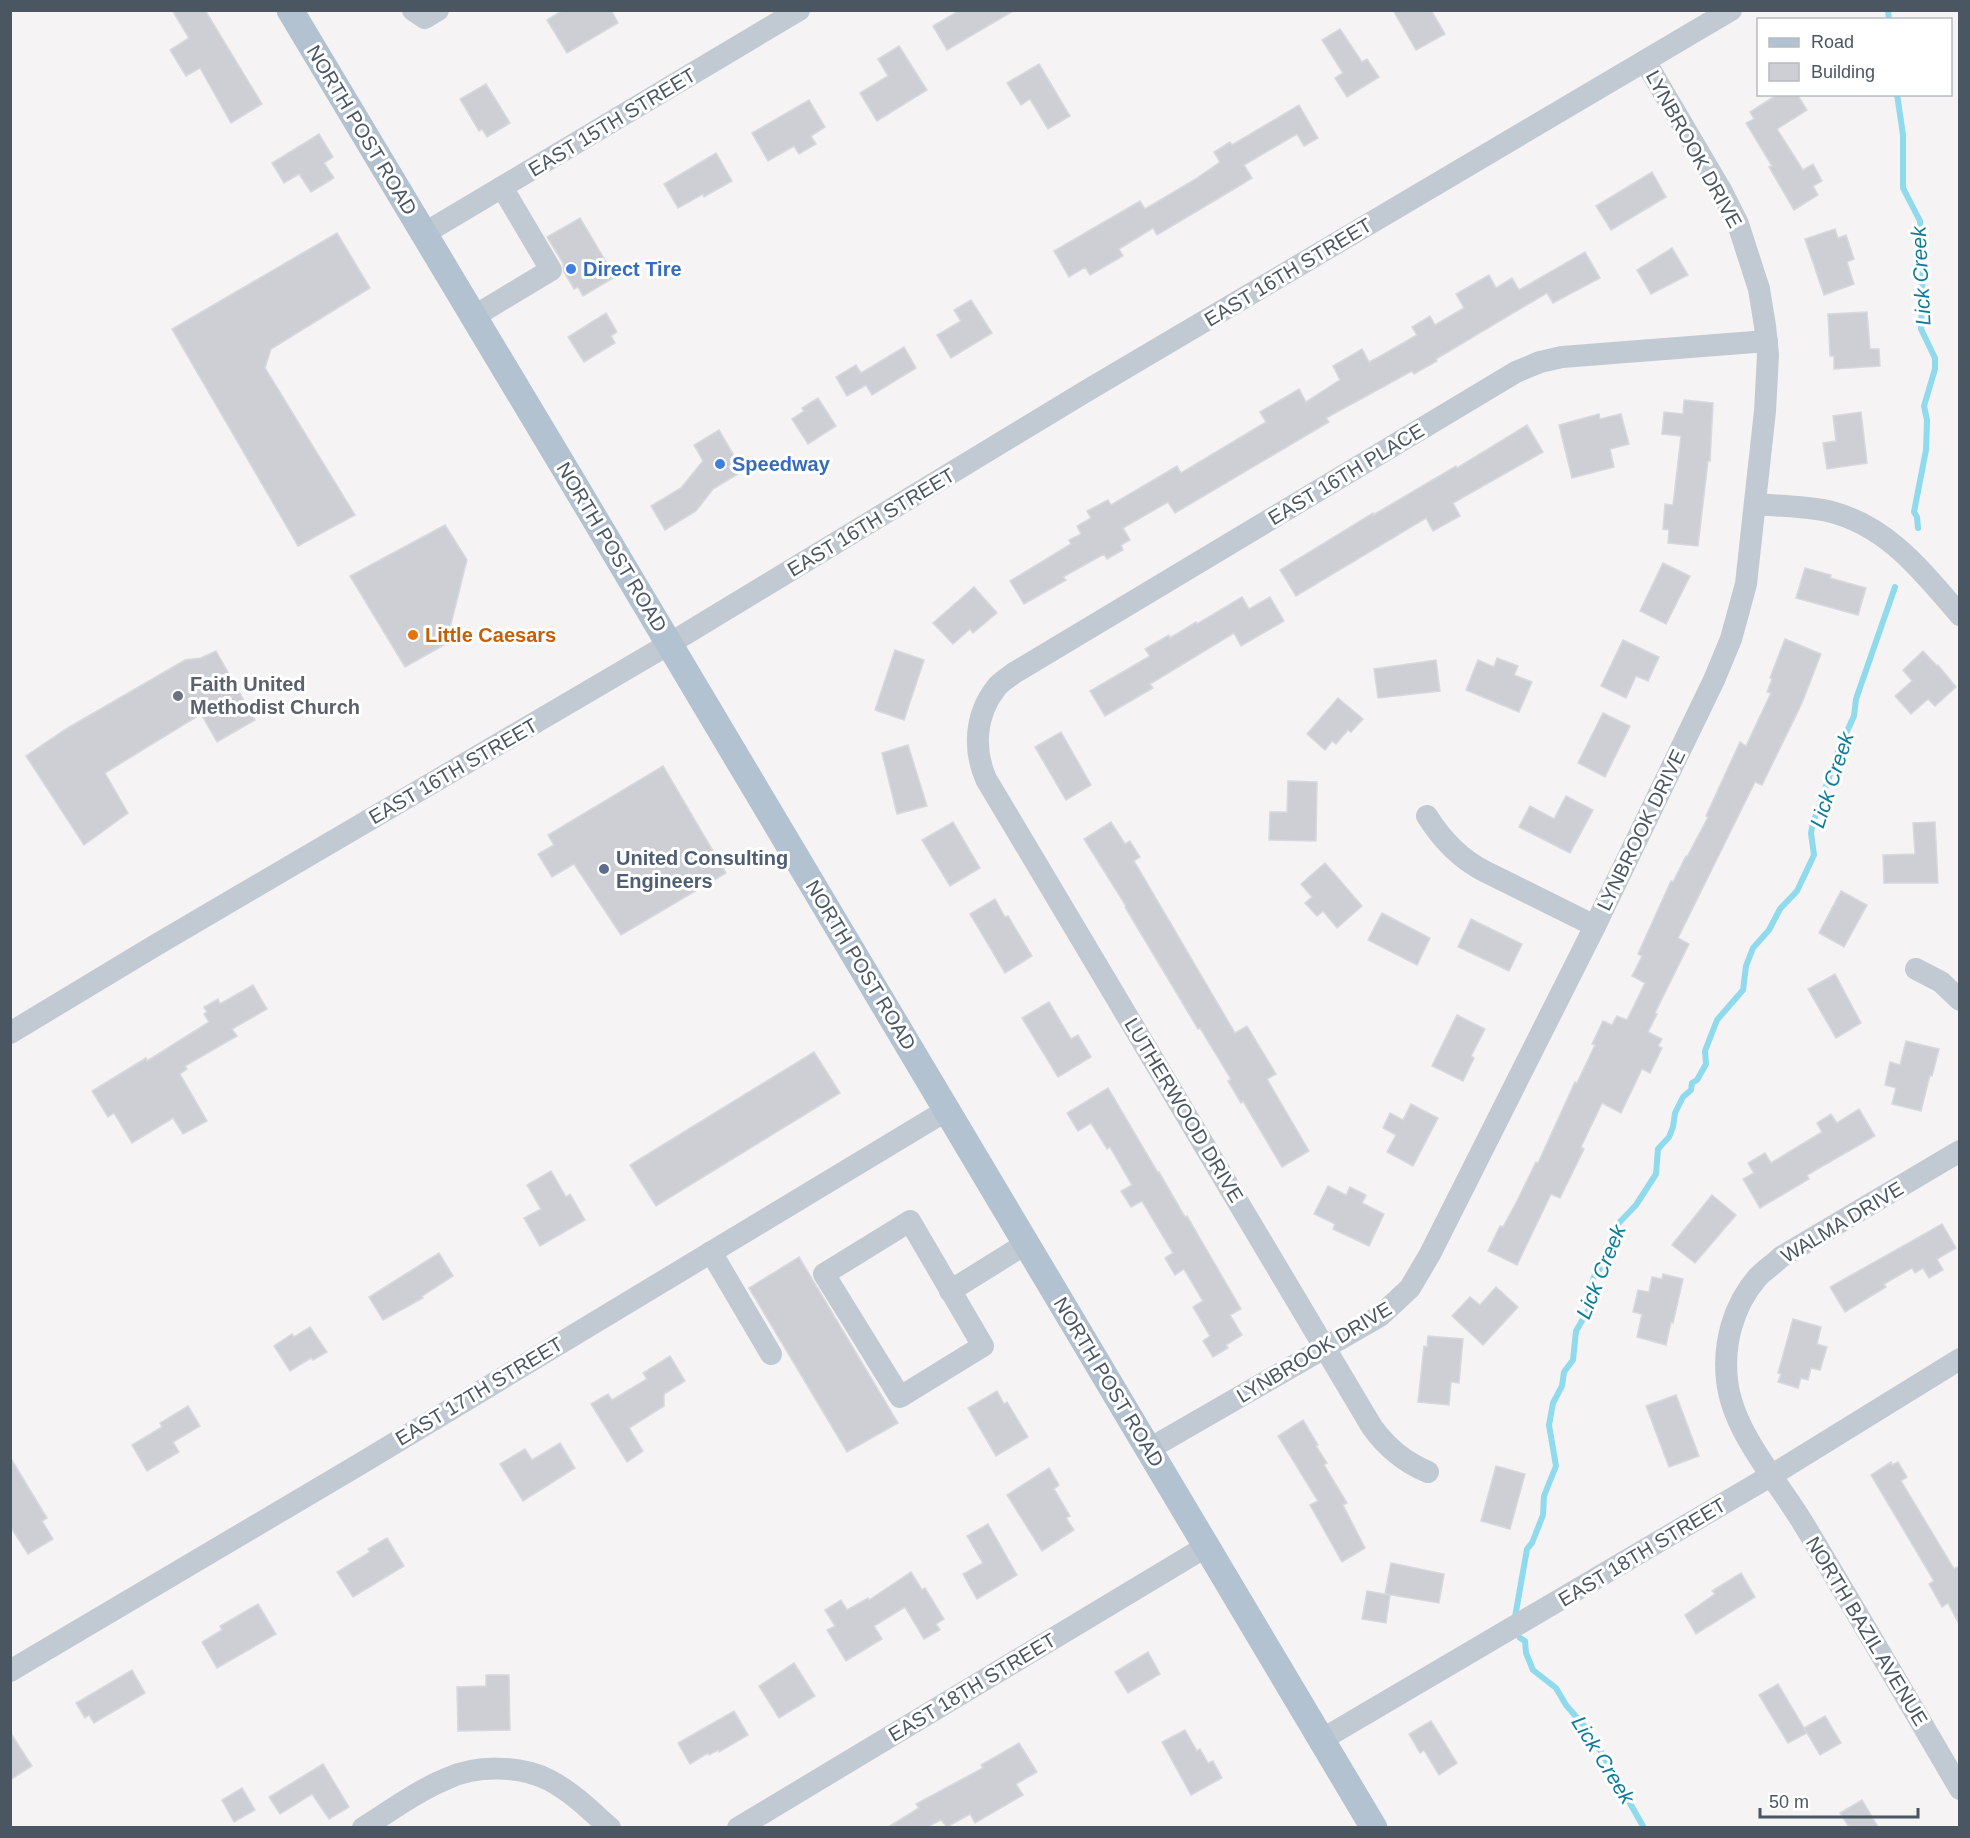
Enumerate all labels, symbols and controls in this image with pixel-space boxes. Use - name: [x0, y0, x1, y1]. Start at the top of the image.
- legend: [1757, 18, 1952, 96]
- text: Road: [1811, 32, 1854, 52]
- street label: NORTH POST ROAD: [303, 41, 421, 219]
- text: Building: [1811, 62, 1875, 82]
- street label: EAST 15TH STREET: [525, 63, 699, 181]
- street label: LYNBROOK DRIVE: [1642, 67, 1746, 231]
- street label: EAST 16TH STREET: [1201, 213, 1375, 331]
- water label: Lick Creek: [1906, 224, 1935, 326]
- place label: Direct Tire: [583, 258, 682, 280]
- marker: Direct Tire: [564, 262, 578, 276]
- street label: EAST 16TH PLACE: [1264, 419, 1428, 529]
- place label: Speedway: [732, 453, 831, 475]
- marker: Speedway: [713, 457, 727, 471]
- street label: NORTH POST ROAD: [553, 458, 671, 636]
- street label: EAST 16TH STREET: [784, 463, 958, 581]
- place label: Little Caesars: [425, 624, 556, 646]
- marker: Little Caesars: [406, 628, 420, 642]
- place label: Faith United Methodist Church: [190, 673, 360, 718]
- marker: Faith United Methodist Church: [171, 689, 185, 703]
- street label: EAST 16TH STREET: [365, 714, 541, 828]
- water label: Lick Creek: [1805, 728, 1858, 831]
- street label: LYNBROOK DRIVE: [1592, 746, 1690, 914]
- place label: United Consulting Engineers: [616, 847, 788, 892]
- marker: United Consulting Engineers: [597, 862, 611, 876]
- street label: NORTH POST ROAD: [802, 876, 920, 1054]
- street label: LUTHERWOOD DRIVE: [1120, 1014, 1248, 1206]
- street label: WALMA DRIVE: [1777, 1177, 1907, 1267]
- water label: Lick Creek: [1571, 1220, 1630, 1322]
- street label: NORTH POST ROAD: [1050, 1293, 1168, 1471]
- street label: LYNBROOK DRIVE: [1233, 1297, 1395, 1407]
- street label: EAST 17TH STREET: [392, 1332, 566, 1450]
- street label: EAST 18TH STREET: [1555, 1493, 1729, 1611]
- street label: NORTH BAZIL AVENUE: [1802, 1533, 1932, 1729]
- street label: EAST 18TH STREET: [885, 1628, 1059, 1746]
- water label: Lick Creek: [1567, 1712, 1640, 1809]
- scale bar: [1760, 1781, 1918, 1819]
- text: 50 m: [1769, 1792, 1809, 1812]

